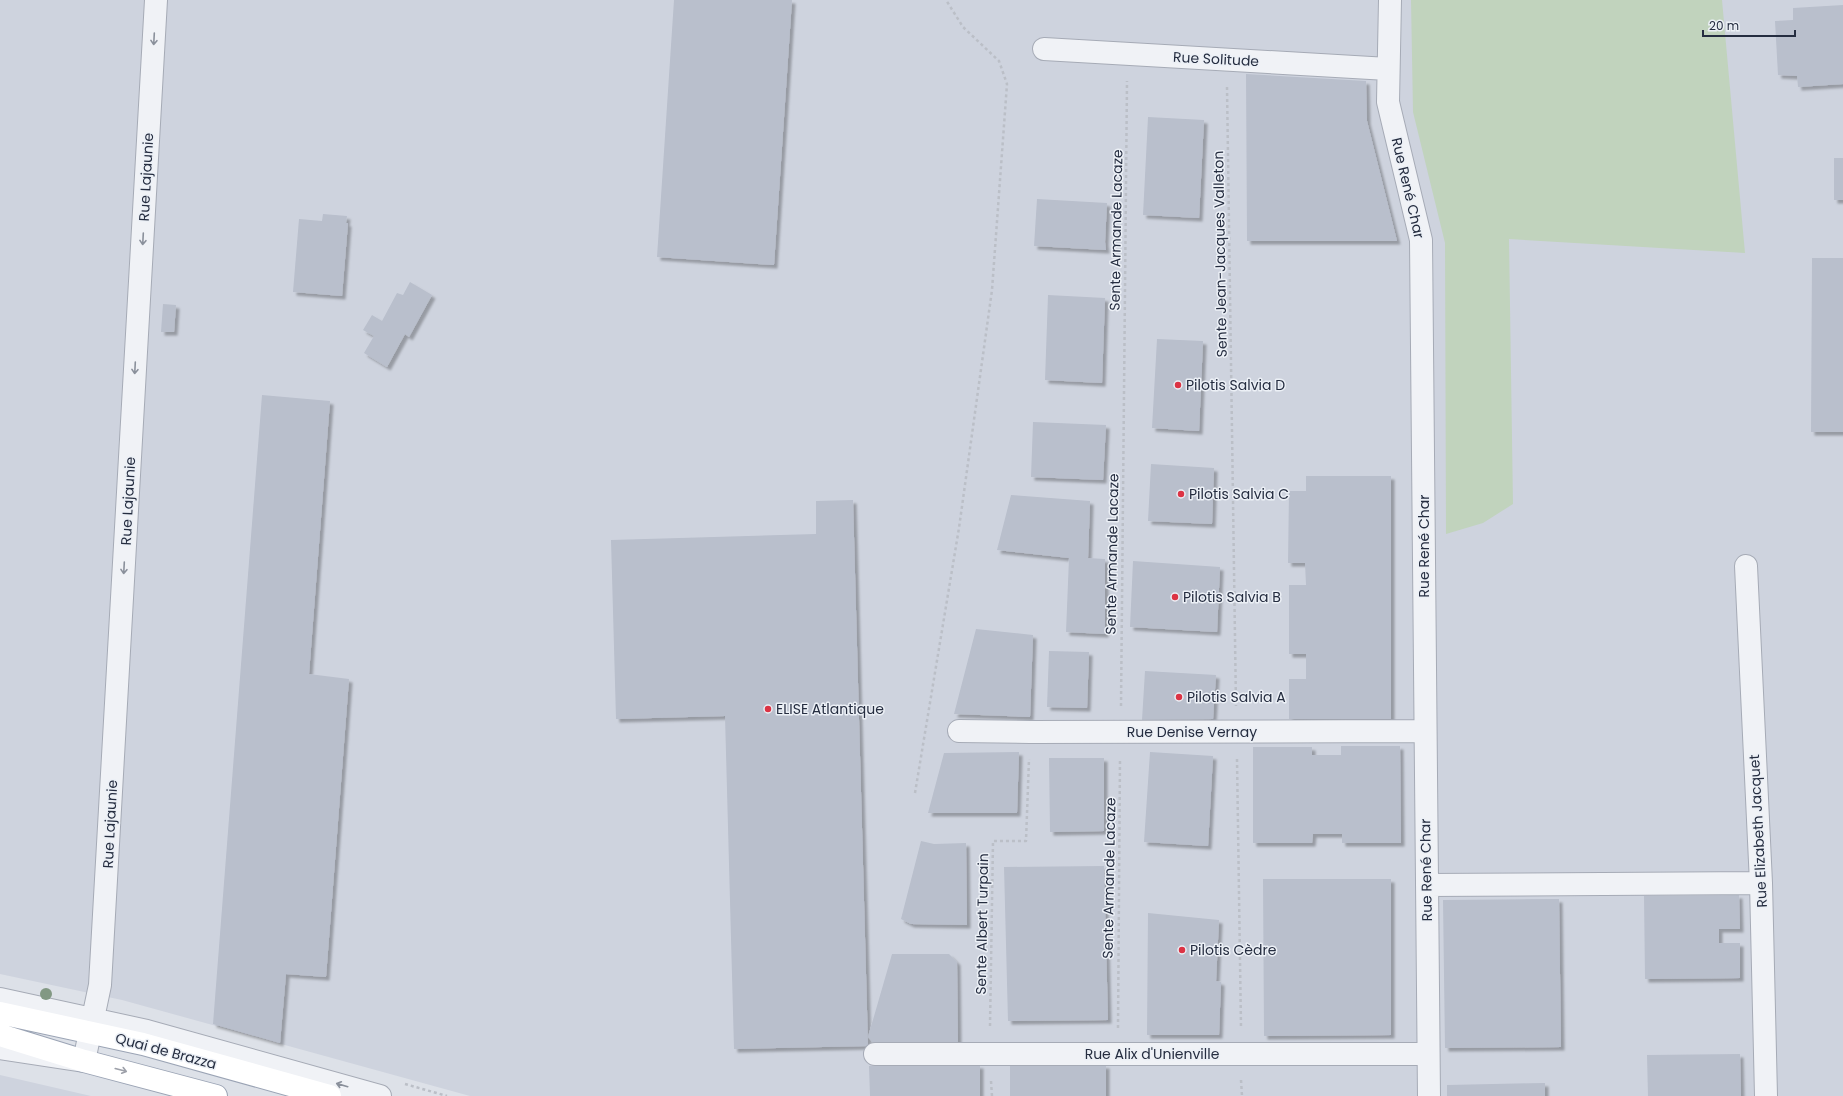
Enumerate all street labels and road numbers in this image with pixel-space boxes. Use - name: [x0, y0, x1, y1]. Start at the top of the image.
- street label: Rue Solitude: [1172, 47, 1260, 71]
- street label: Rue Lajaunie: [134, 132, 158, 222]
- street label: Rue René Char: [1387, 136, 1429, 240]
- street label: Sente Armande Lacaze: [1105, 149, 1127, 311]
- street label: Sente Jean-Jacques Valleton: [1208, 151, 1232, 357]
- street label: Rue Lajaunie: [116, 456, 140, 546]
- street label: Sente Armande Lacaze: [1101, 473, 1123, 635]
- street label: Rue René Char: [1414, 495, 1434, 597]
- street label: Rue Denise Vernay: [1127, 722, 1257, 742]
- street label: Rue Elizabeth Jacquet: [1744, 754, 1772, 908]
- street label: Rue Lajaunie: [98, 779, 122, 869]
- street label: Sente Armande Lacaze: [1098, 797, 1120, 959]
- street label: Rue René Char: [1415, 818, 1437, 922]
- street label: Sente Albert Turpain: [971, 853, 993, 995]
- street label: Quai de Brazza: [113, 1028, 219, 1074]
- street label: Rue Alix d'Unienville: [1085, 1044, 1220, 1064]

